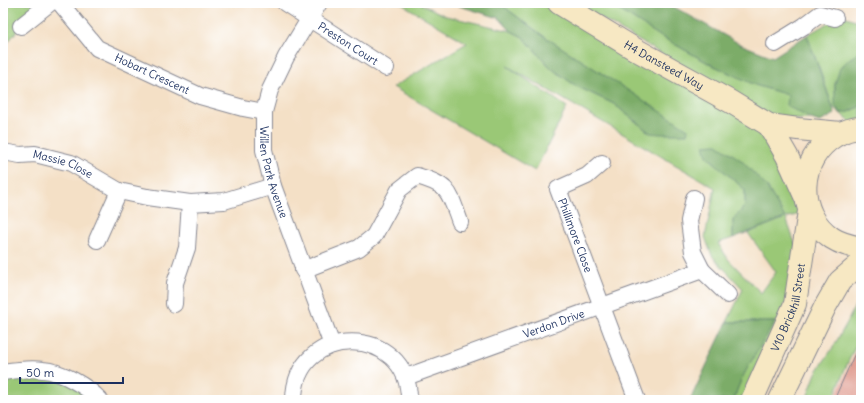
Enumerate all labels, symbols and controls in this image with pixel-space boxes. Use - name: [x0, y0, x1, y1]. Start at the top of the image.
- street label: Preston Court: [315, 19, 381, 68]
- street label: H4 Dansteed Way: [622, 37, 706, 93]
- street label: Hobart Crescent: [112, 50, 192, 97]
- street label: Willen Park Avenue: [257, 126, 291, 220]
- street label: Massie Close: [32, 147, 95, 181]
- street label: Phillimore Close: [555, 196, 596, 274]
- street label: V10 Brickhill Street: [768, 262, 808, 354]
- street label: Verdon Drive: [521, 306, 586, 341]
- scale bar: [20, 359, 123, 385]
- text: 50 m: [26, 365, 55, 380]

